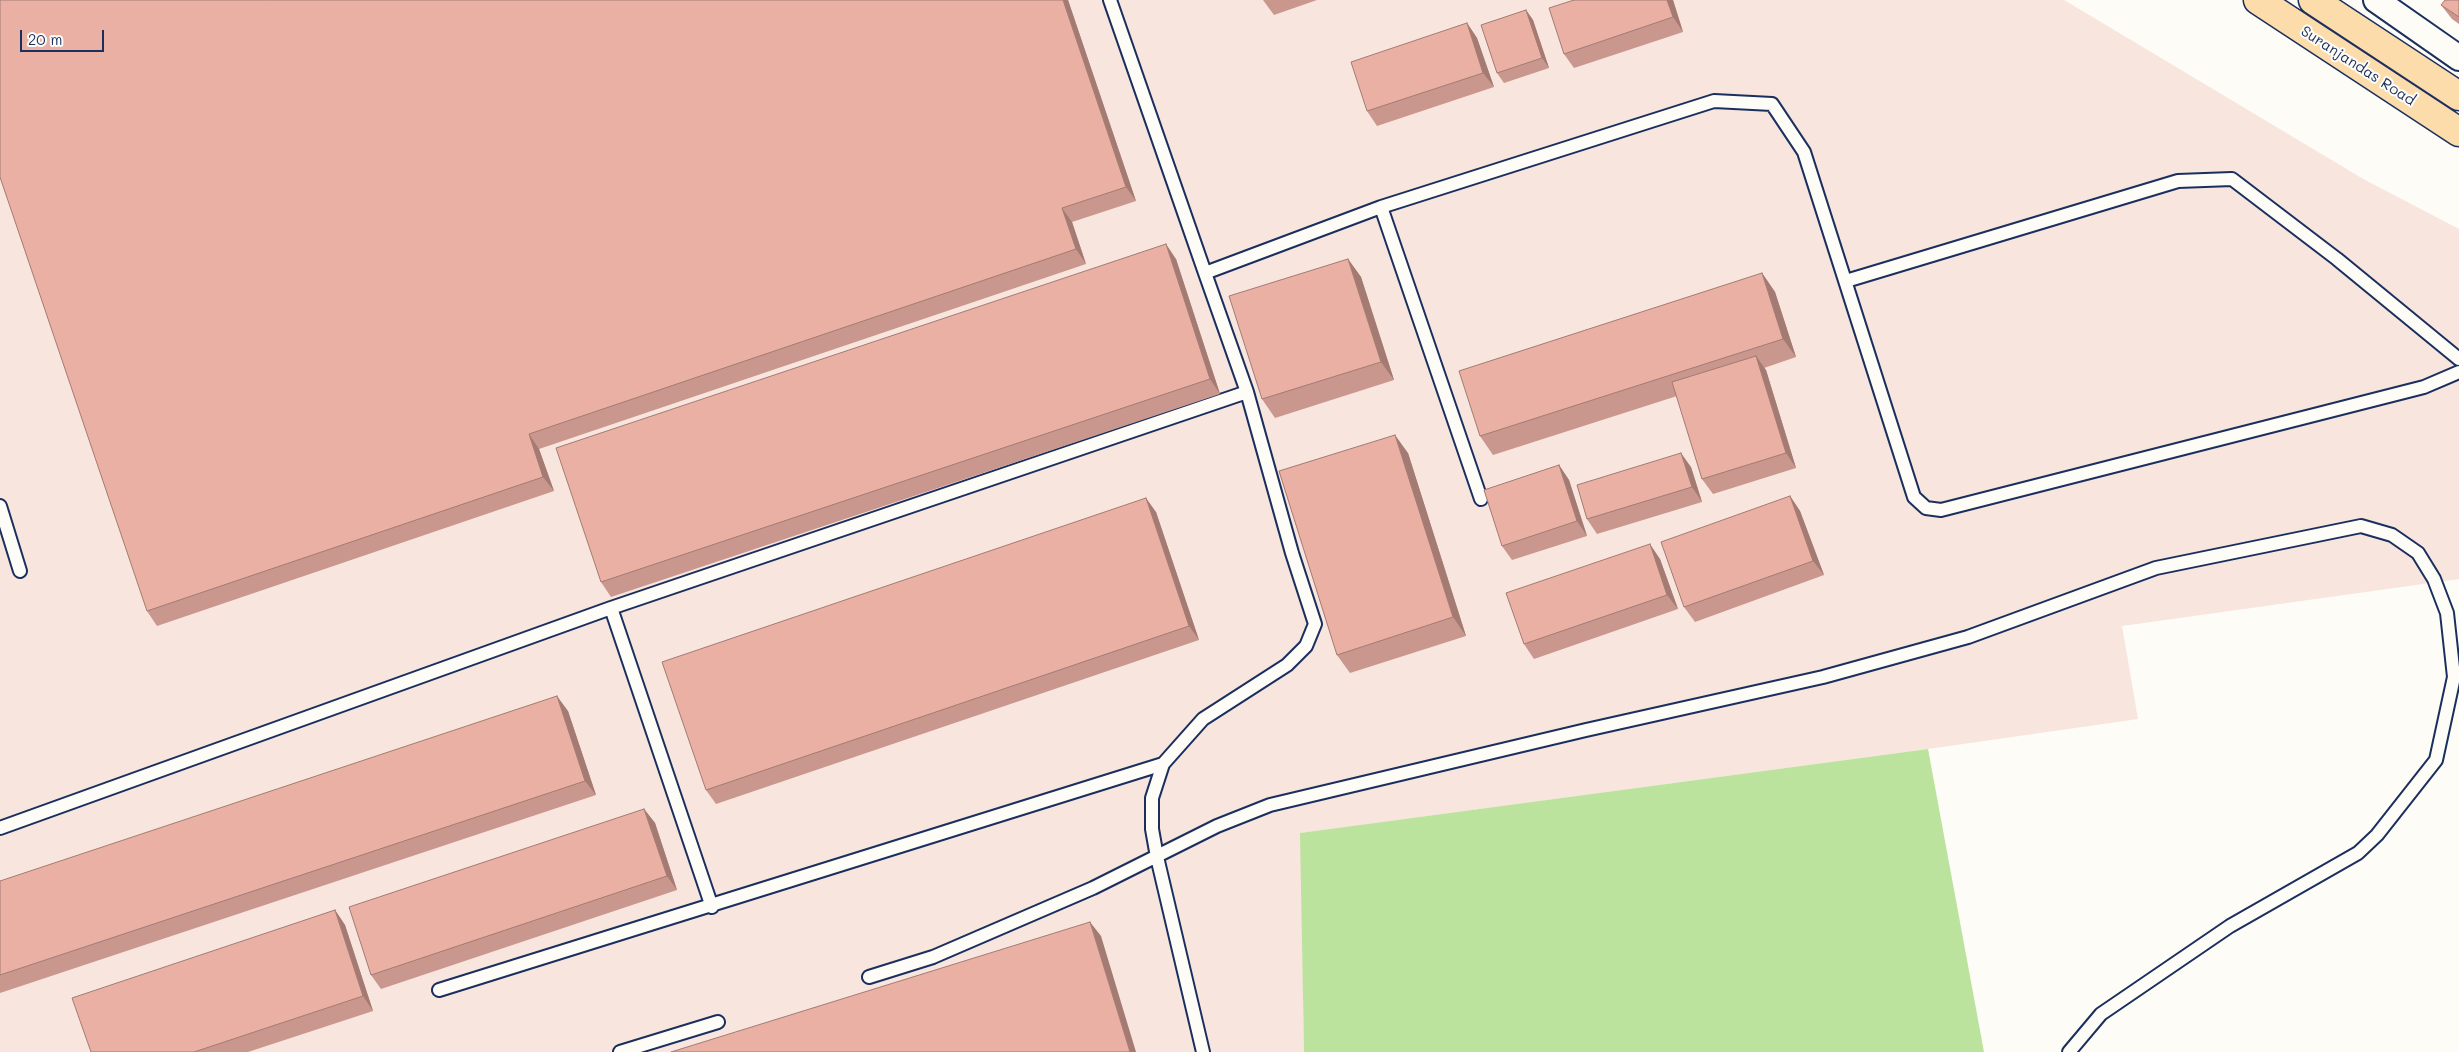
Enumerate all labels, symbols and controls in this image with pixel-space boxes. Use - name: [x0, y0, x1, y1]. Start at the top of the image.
- scale bar: [22, 20, 106, 52]
- street label: Suranjandas Road: [2297, 22, 2419, 110]
- text: 20 m: [28, 29, 62, 49]

